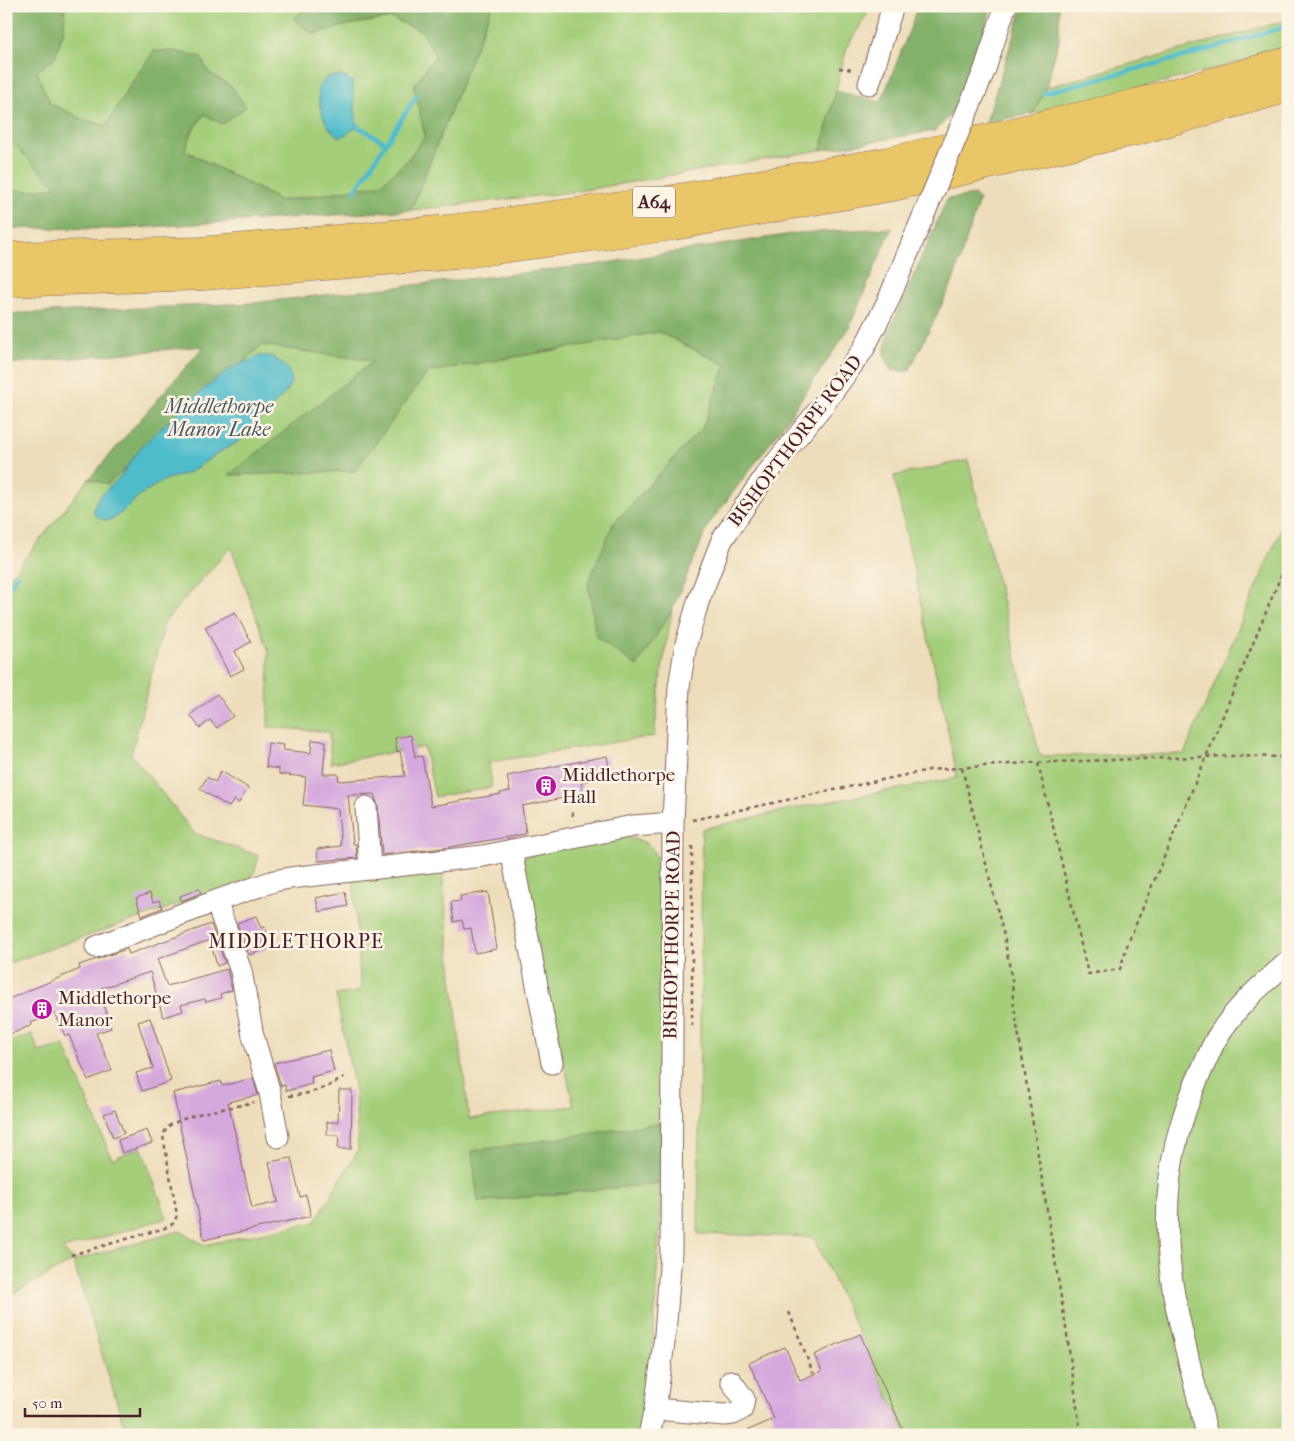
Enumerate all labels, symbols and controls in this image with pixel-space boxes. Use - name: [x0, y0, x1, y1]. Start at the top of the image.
- road number: A64: [633, 186, 675, 218]
- street label: BISHOPTHORPE ROAD: [723, 351, 867, 531]
- water label: Middlethorpe Manor Lake: [163, 395, 274, 441]
- place label: Middlethorpe Hall: [562, 764, 675, 808]
- building icon: Middlethorpe Hall: [534, 774, 558, 798]
- street label: BISHOPTHORPE ROAD: [659, 830, 685, 1040]
- district label: MIDDLETHORPE: [208, 930, 384, 953]
- place label: Middlethorpe Manor: [58, 987, 171, 1031]
- building icon: Middlethorpe Manor: [30, 997, 54, 1021]
- scale bar: [25, 1386, 140, 1418]
- text: 50 m: [32, 1394, 63, 1412]

